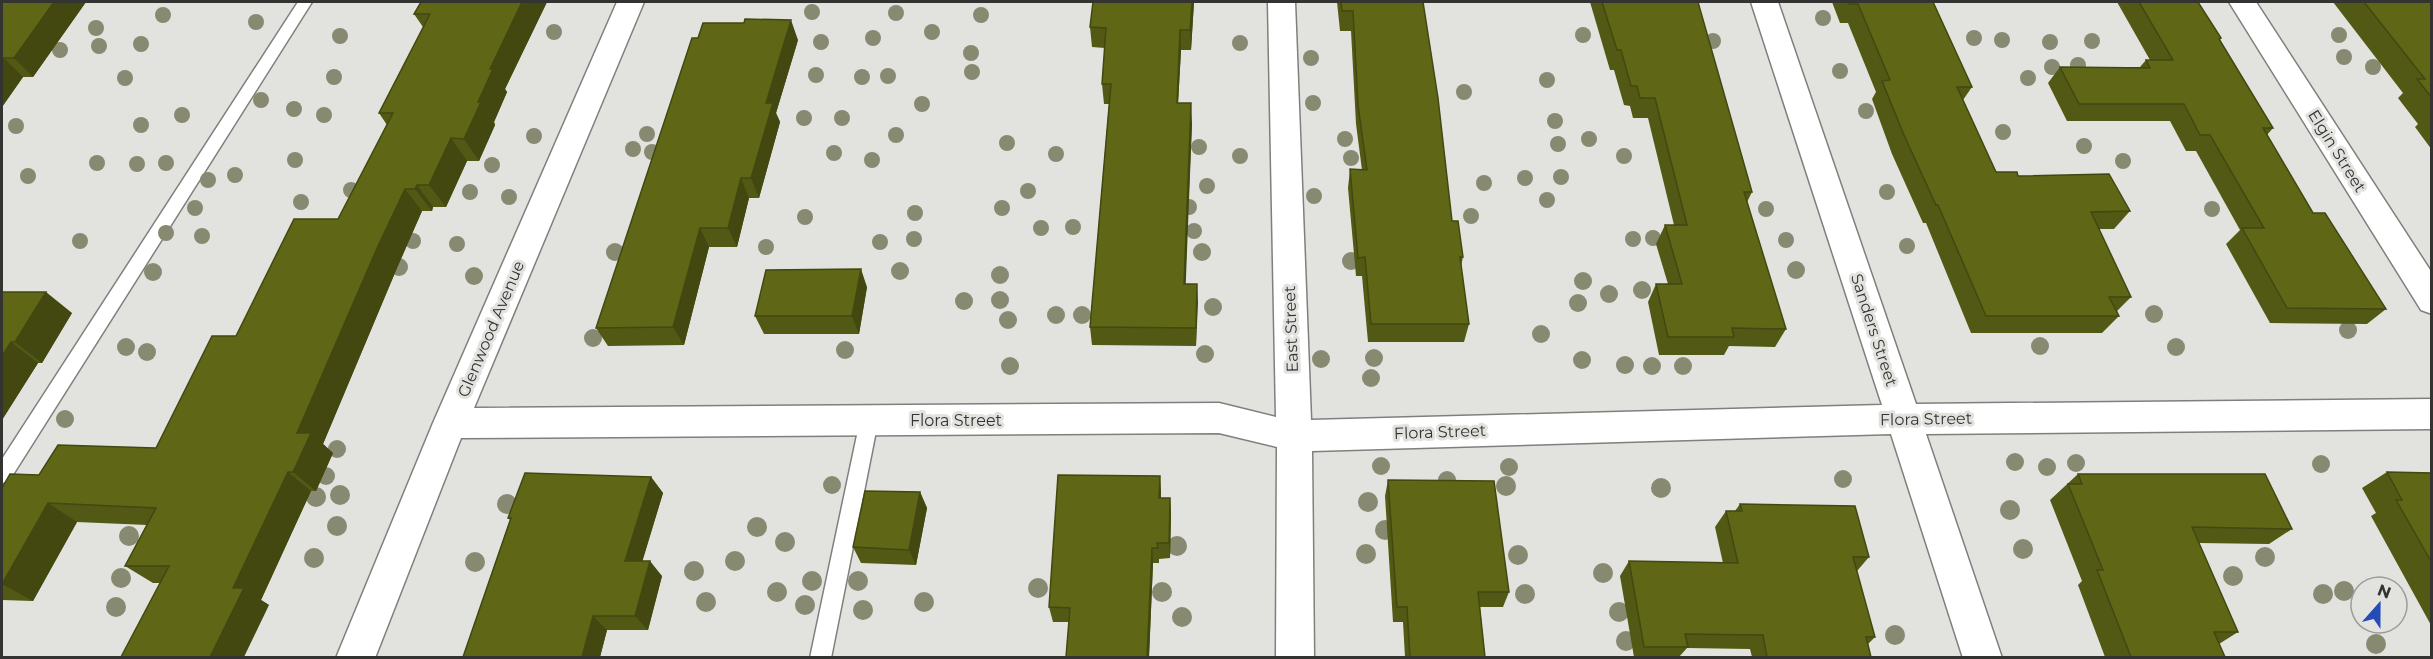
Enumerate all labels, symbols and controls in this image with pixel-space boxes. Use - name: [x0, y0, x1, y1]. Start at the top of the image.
- street label: Elgin Street: [2304, 106, 2370, 196]
- street label: Glenwood Avenue: [454, 258, 528, 400]
- street label: Sanders Street: [1847, 271, 1901, 389]
- street label: East Street: [1280, 285, 1302, 373]
- street label: Flora Street: [1880, 409, 1973, 429]
- street label: Flora Street: [910, 411, 1003, 430]
- street label: Flora Street: [1394, 421, 1487, 443]
- north arrow: [2349, 575, 2409, 635]
- text: N: [2375, 580, 2394, 603]

